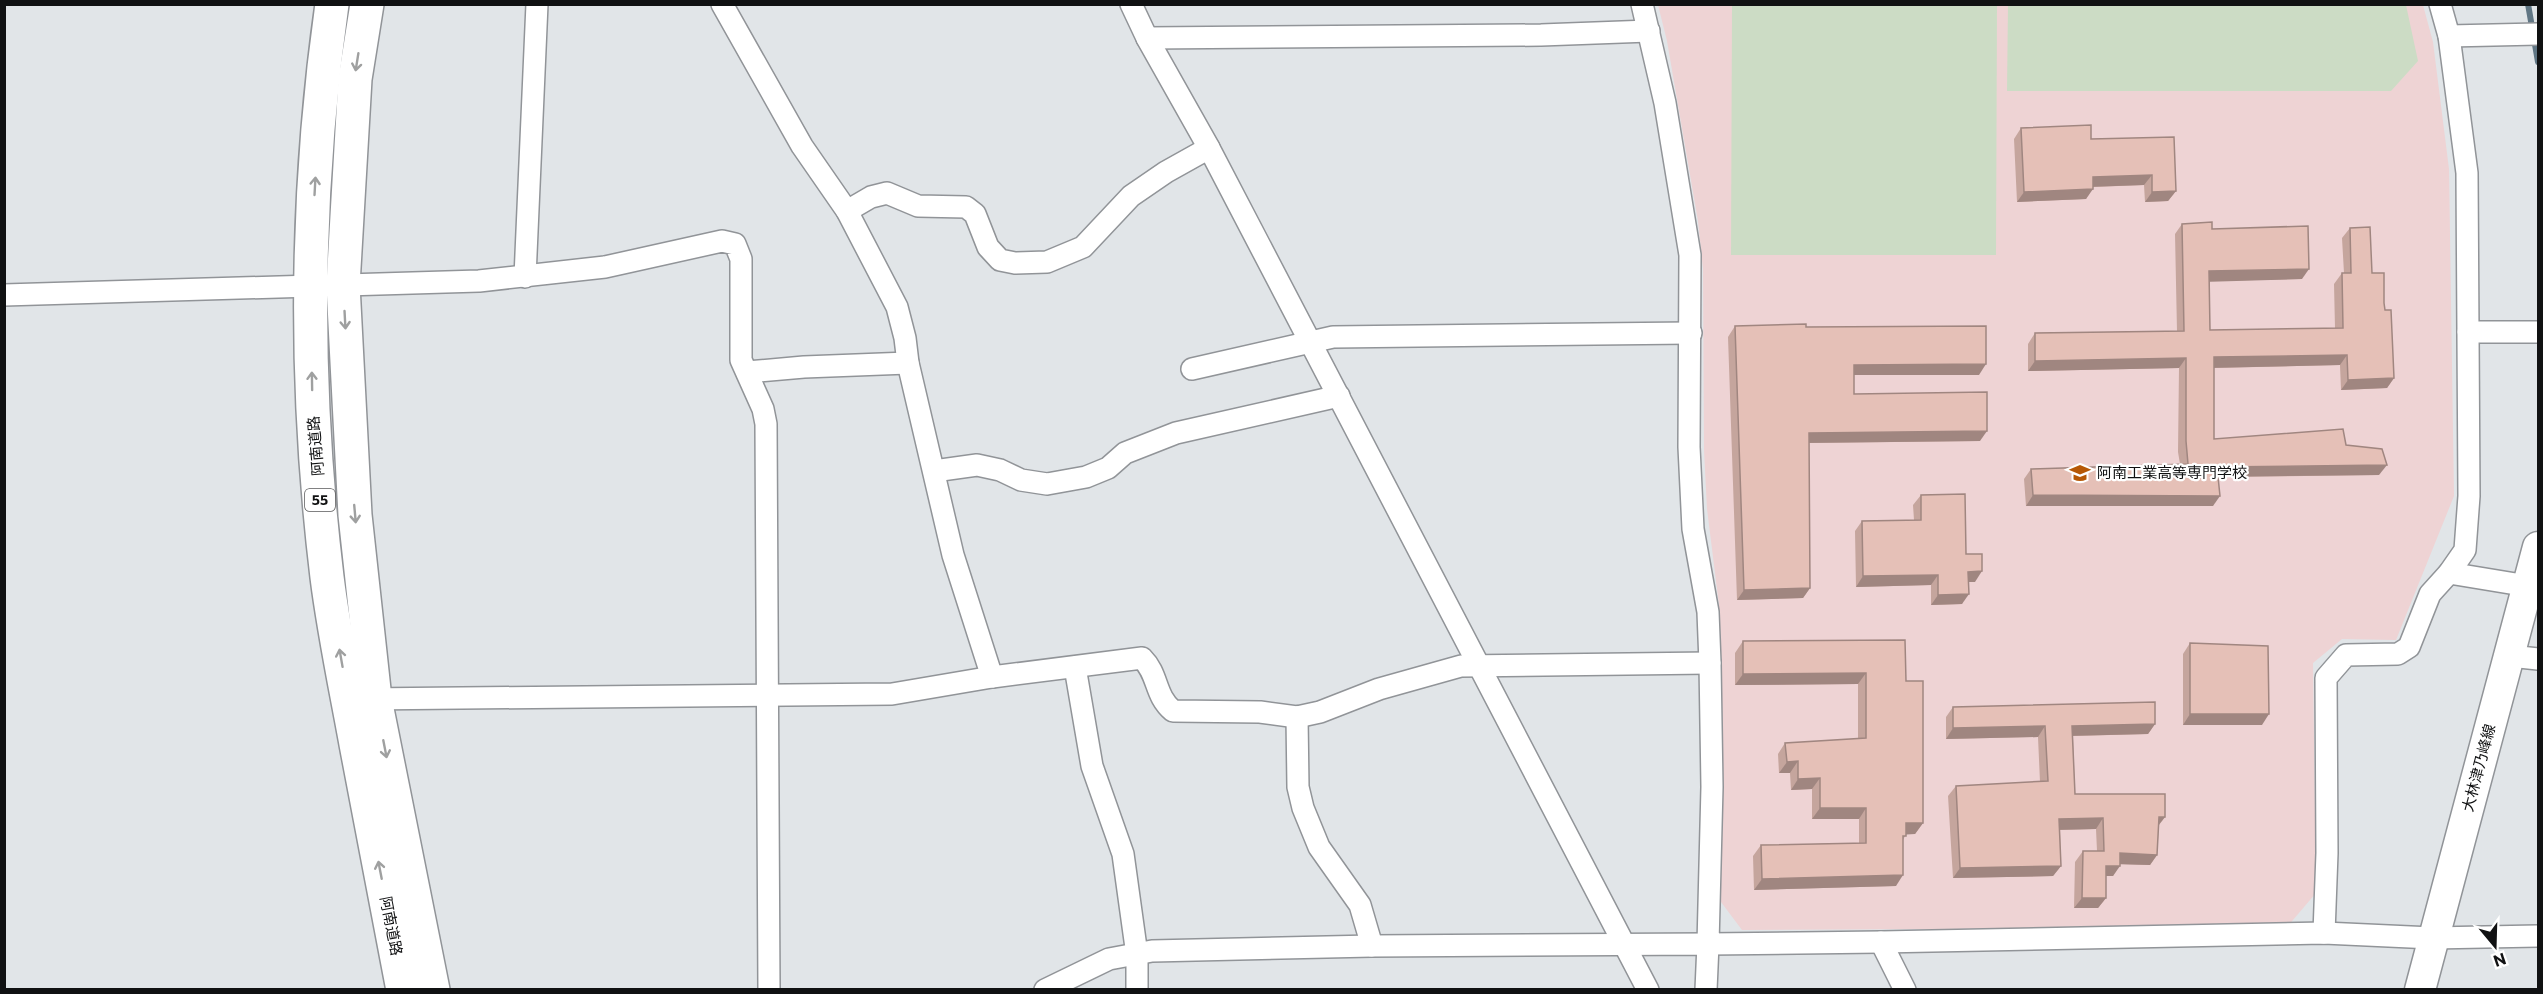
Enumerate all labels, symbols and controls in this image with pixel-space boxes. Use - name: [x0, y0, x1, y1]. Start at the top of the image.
- one-way arrow: [352, 52, 363, 72]
- one-way arrow: [310, 176, 321, 196]
- one-way arrow: [339, 309, 350, 329]
- one-way arrow: [306, 371, 317, 391]
- street label: 阿南道路: [303, 415, 327, 477]
- school or university icon: 阿南工業高等専門学校: [2068, 461, 2092, 485]
- place label: 阿南工業高等専門学校: [2097, 463, 2247, 481]
- road number: 55: [305, 489, 335, 511]
- one-way arrow: [350, 504, 361, 524]
- one-way arrow: [335, 648, 346, 668]
- street label: 大林津乃峰線: [2458, 722, 2498, 814]
- one-way arrow: [380, 739, 391, 759]
- one-way arrow: [374, 861, 385, 880]
- street label: 阿南道路: [377, 895, 407, 957]
- north arrow: [2465, 916, 2525, 976]
- text: N: [2491, 950, 2509, 972]

